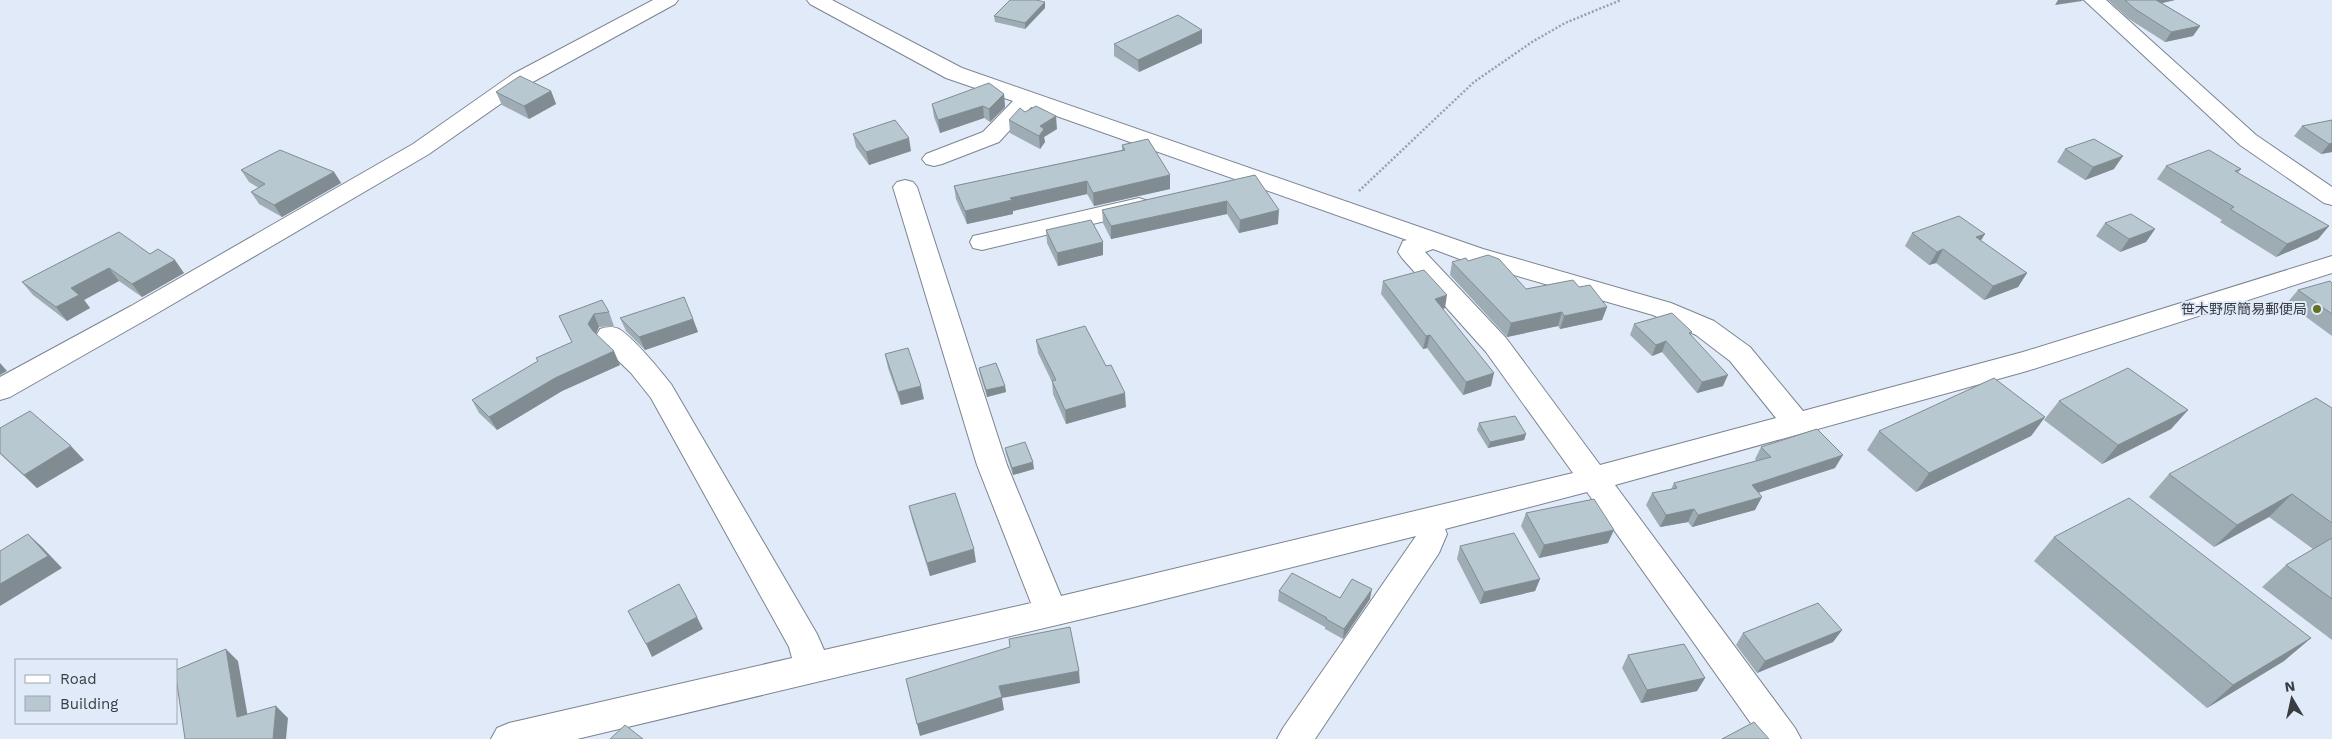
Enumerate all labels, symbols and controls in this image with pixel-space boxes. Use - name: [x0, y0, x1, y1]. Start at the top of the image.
- place label: 笹木野原簡易郵便局: [2181, 301, 2307, 317]
- marker: 笹木野原簡易郵便局: [2311, 303, 2323, 315]
- legend: [15, 659, 178, 724]
- text: Road: [60, 670, 97, 688]
- north arrow: [2267, 674, 2317, 724]
- text: N: [2284, 677, 2296, 695]
- text: Building: [60, 695, 118, 713]

